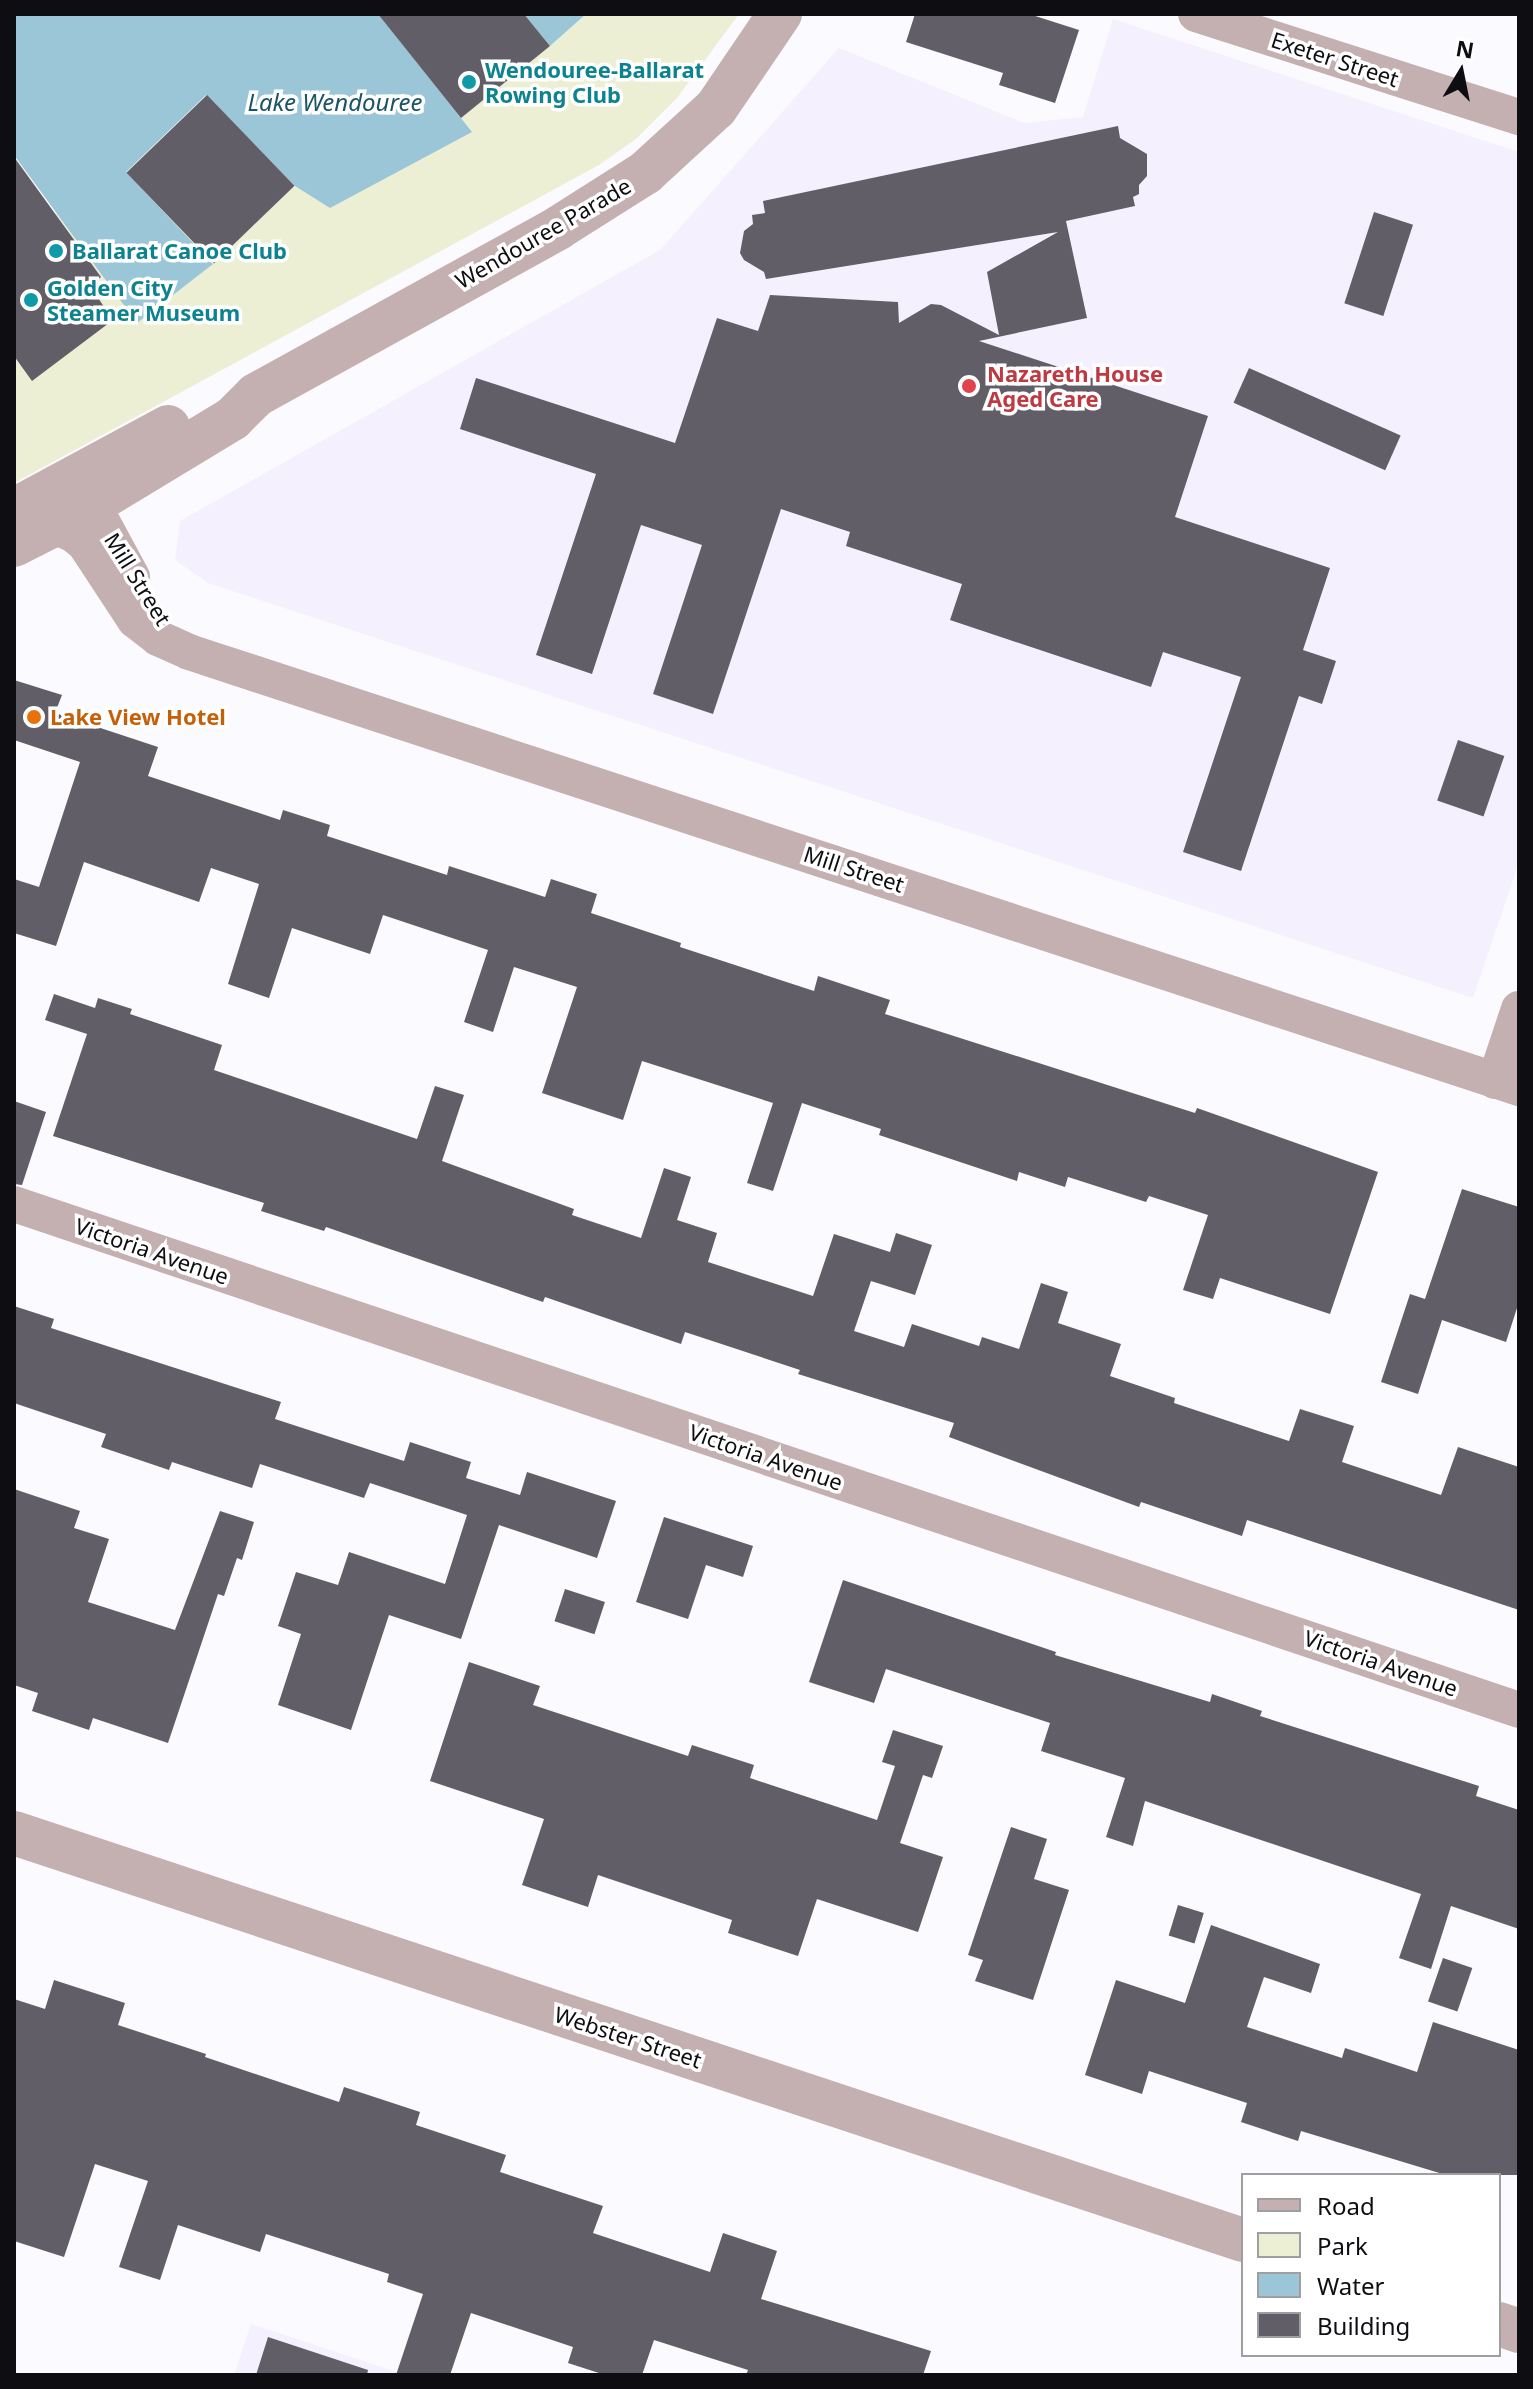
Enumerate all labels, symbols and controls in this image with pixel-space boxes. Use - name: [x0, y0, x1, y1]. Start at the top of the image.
- street label: Exeter Street: [1268, 26, 1402, 92]
- north arrow: [1421, 32, 1501, 112]
- text: N: [1454, 32, 1477, 65]
- place label: Wendouree-Ballarat Rowing Club: [485, 56, 704, 108]
- marker: Wendouree-Ballarat Rowing Club: [460, 73, 478, 91]
- water label: Lake Wendouree: [248, 88, 422, 116]
- street label: Wendouree Parade: [451, 172, 635, 294]
- place label: Ballarat Canoe Club: [72, 238, 287, 264]
- marker: Ballarat Canoe Club: [47, 242, 65, 260]
- place label: Golden City Steamer Museum: [47, 274, 240, 326]
- marker: Golden City Steamer Museum: [22, 291, 40, 309]
- place label: Nazareth House Aged Care: [987, 360, 1163, 412]
- marker: Nazareth House Aged Care: [958, 375, 980, 397]
- street label: Mill Street: [99, 528, 177, 630]
- place label: Lake View Hotel: [50, 704, 226, 730]
- marker: Lake View Hotel: [25, 708, 43, 726]
- street label: Mill Street: [800, 840, 908, 898]
- street label: Victoria Avenue: [72, 1212, 232, 1290]
- street label: Victoria Avenue: [686, 1418, 846, 1496]
- street label: Victoria Avenue: [1301, 1624, 1461, 1702]
- street label: Webster Street: [551, 2001, 705, 2073]
- legend: [1241, 2173, 1501, 2357]
- text: Road: [1317, 2189, 1375, 2222]
- text: Park: [1317, 2229, 1368, 2262]
- text: Water: [1317, 2269, 1384, 2302]
- text: Building: [1317, 2309, 1410, 2342]

